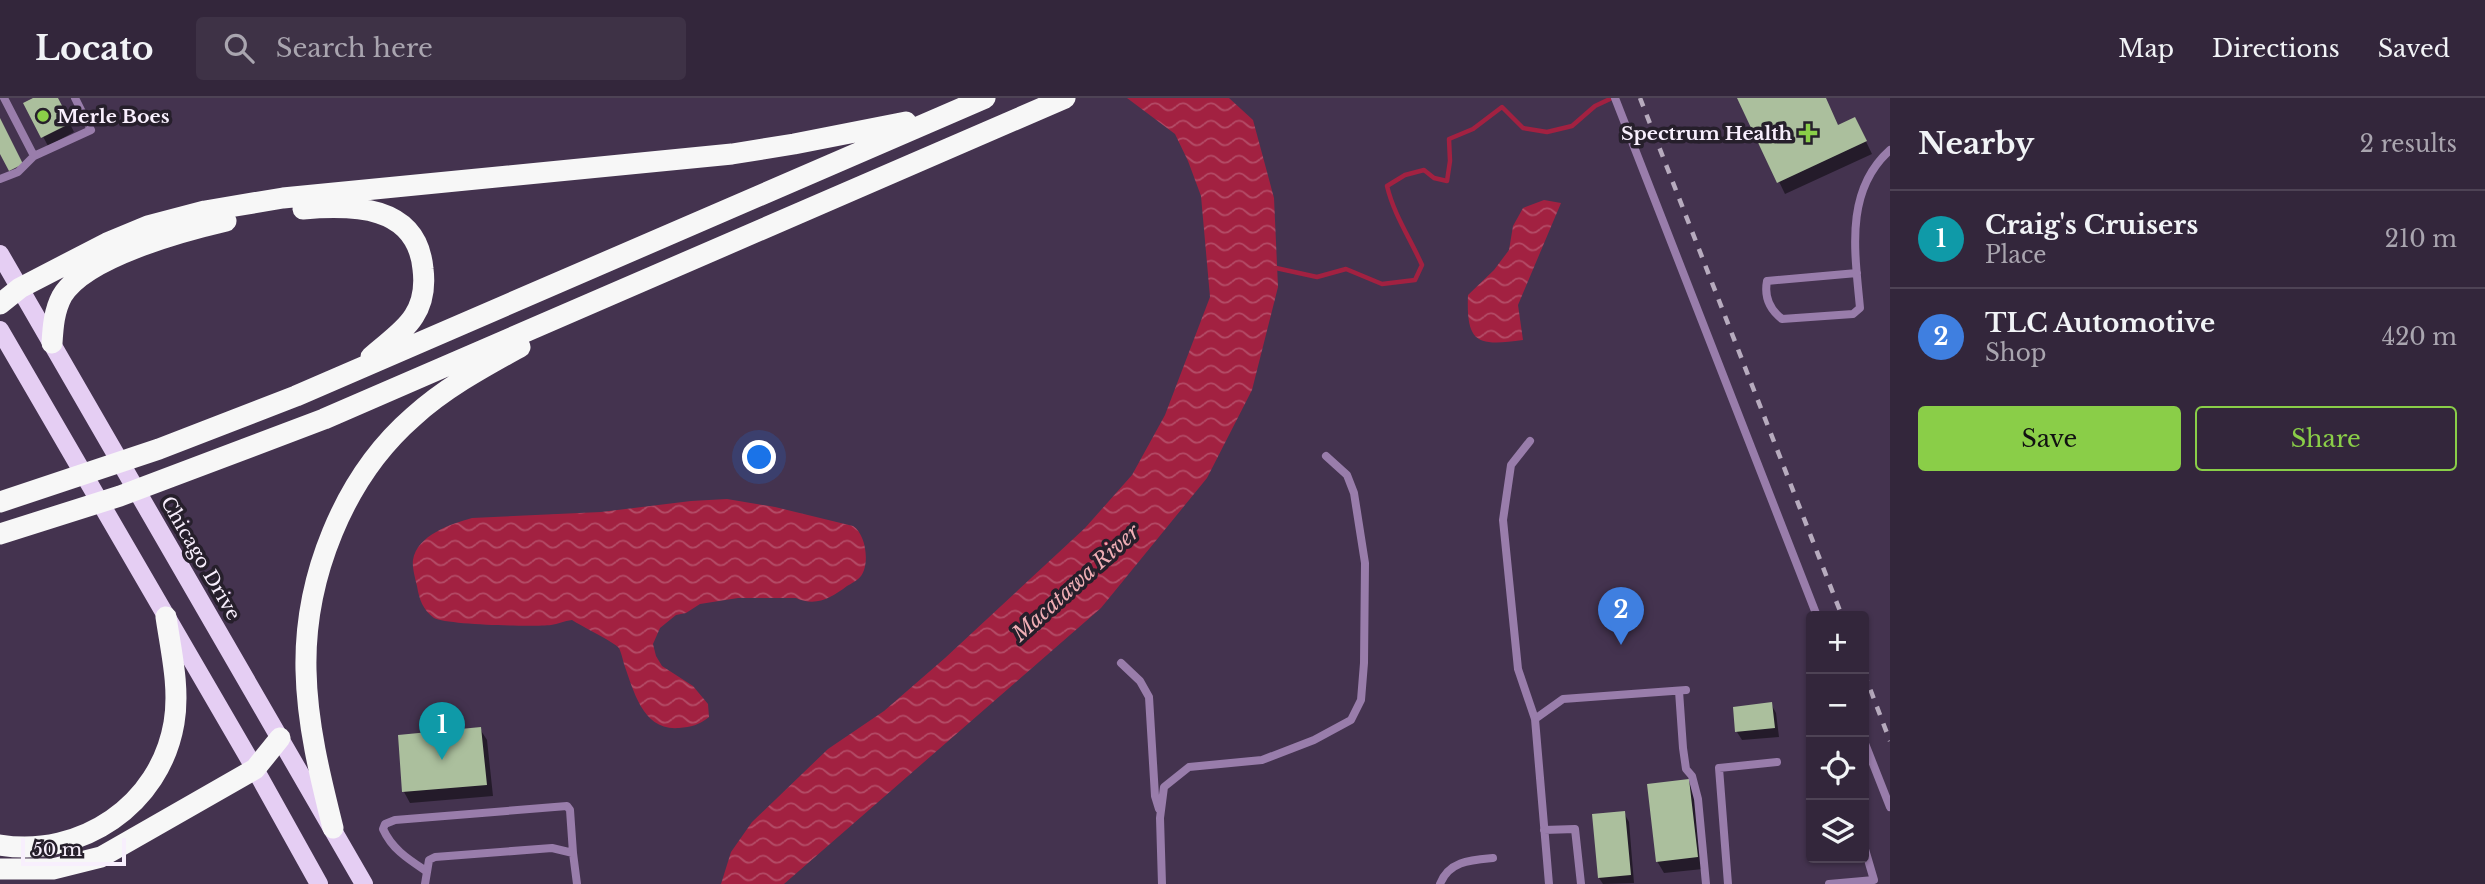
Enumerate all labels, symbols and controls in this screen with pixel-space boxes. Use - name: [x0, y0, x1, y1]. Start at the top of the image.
- search box: [196, 17, 686, 80]
- text: Locato: [35, 28, 154, 69]
- icon: search: [220, 29, 258, 67]
- text: Search here: [276, 32, 433, 64]
- text: Map: [2118, 34, 2174, 63]
- text: Directions: [2212, 34, 2340, 63]
- text: Saved: [2378, 34, 2450, 63]
- place label: Merle Boes: [57, 105, 170, 128]
- marker: Merle Boes: [35, 108, 51, 124]
- place label: Spectrum Health: [1621, 122, 1792, 145]
- marker: Spectrum Health: [1798, 123, 1818, 143]
- text: Nearby: [1918, 125, 2034, 162]
- text: 2 results: [2360, 130, 2457, 158]
- text: Craig's Cruisers: [1985, 209, 2198, 241]
- text: 1: [1936, 225, 1946, 253]
- text: 210 m: [2385, 225, 2457, 253]
- text: Place: [1985, 241, 2047, 269]
- text: TLC Automotive: [1985, 307, 2215, 339]
- text: 2: [1934, 323, 1948, 351]
- text: 420 m: [2382, 323, 2457, 351]
- text: Shop: [1985, 339, 2046, 367]
- button: Save: [1918, 406, 2181, 471]
- button: Share: [2195, 406, 2457, 471]
- your location: [742, 440, 776, 474]
- street label: Chicago Drive: [156, 492, 245, 624]
- water label: Macatawa River: [1006, 518, 1146, 648]
- pin: 2: [1598, 587, 1644, 645]
- map controls: [1806, 611, 1869, 863]
- button: +: [1806, 611, 1869, 674]
- button: −: [1806, 674, 1869, 737]
- pin: 1: [419, 702, 465, 760]
- button: locate: [1806, 737, 1869, 800]
- button: layers: [1806, 800, 1869, 863]
- scale bar: [21, 835, 126, 867]
- text: 50 m: [32, 838, 82, 861]

